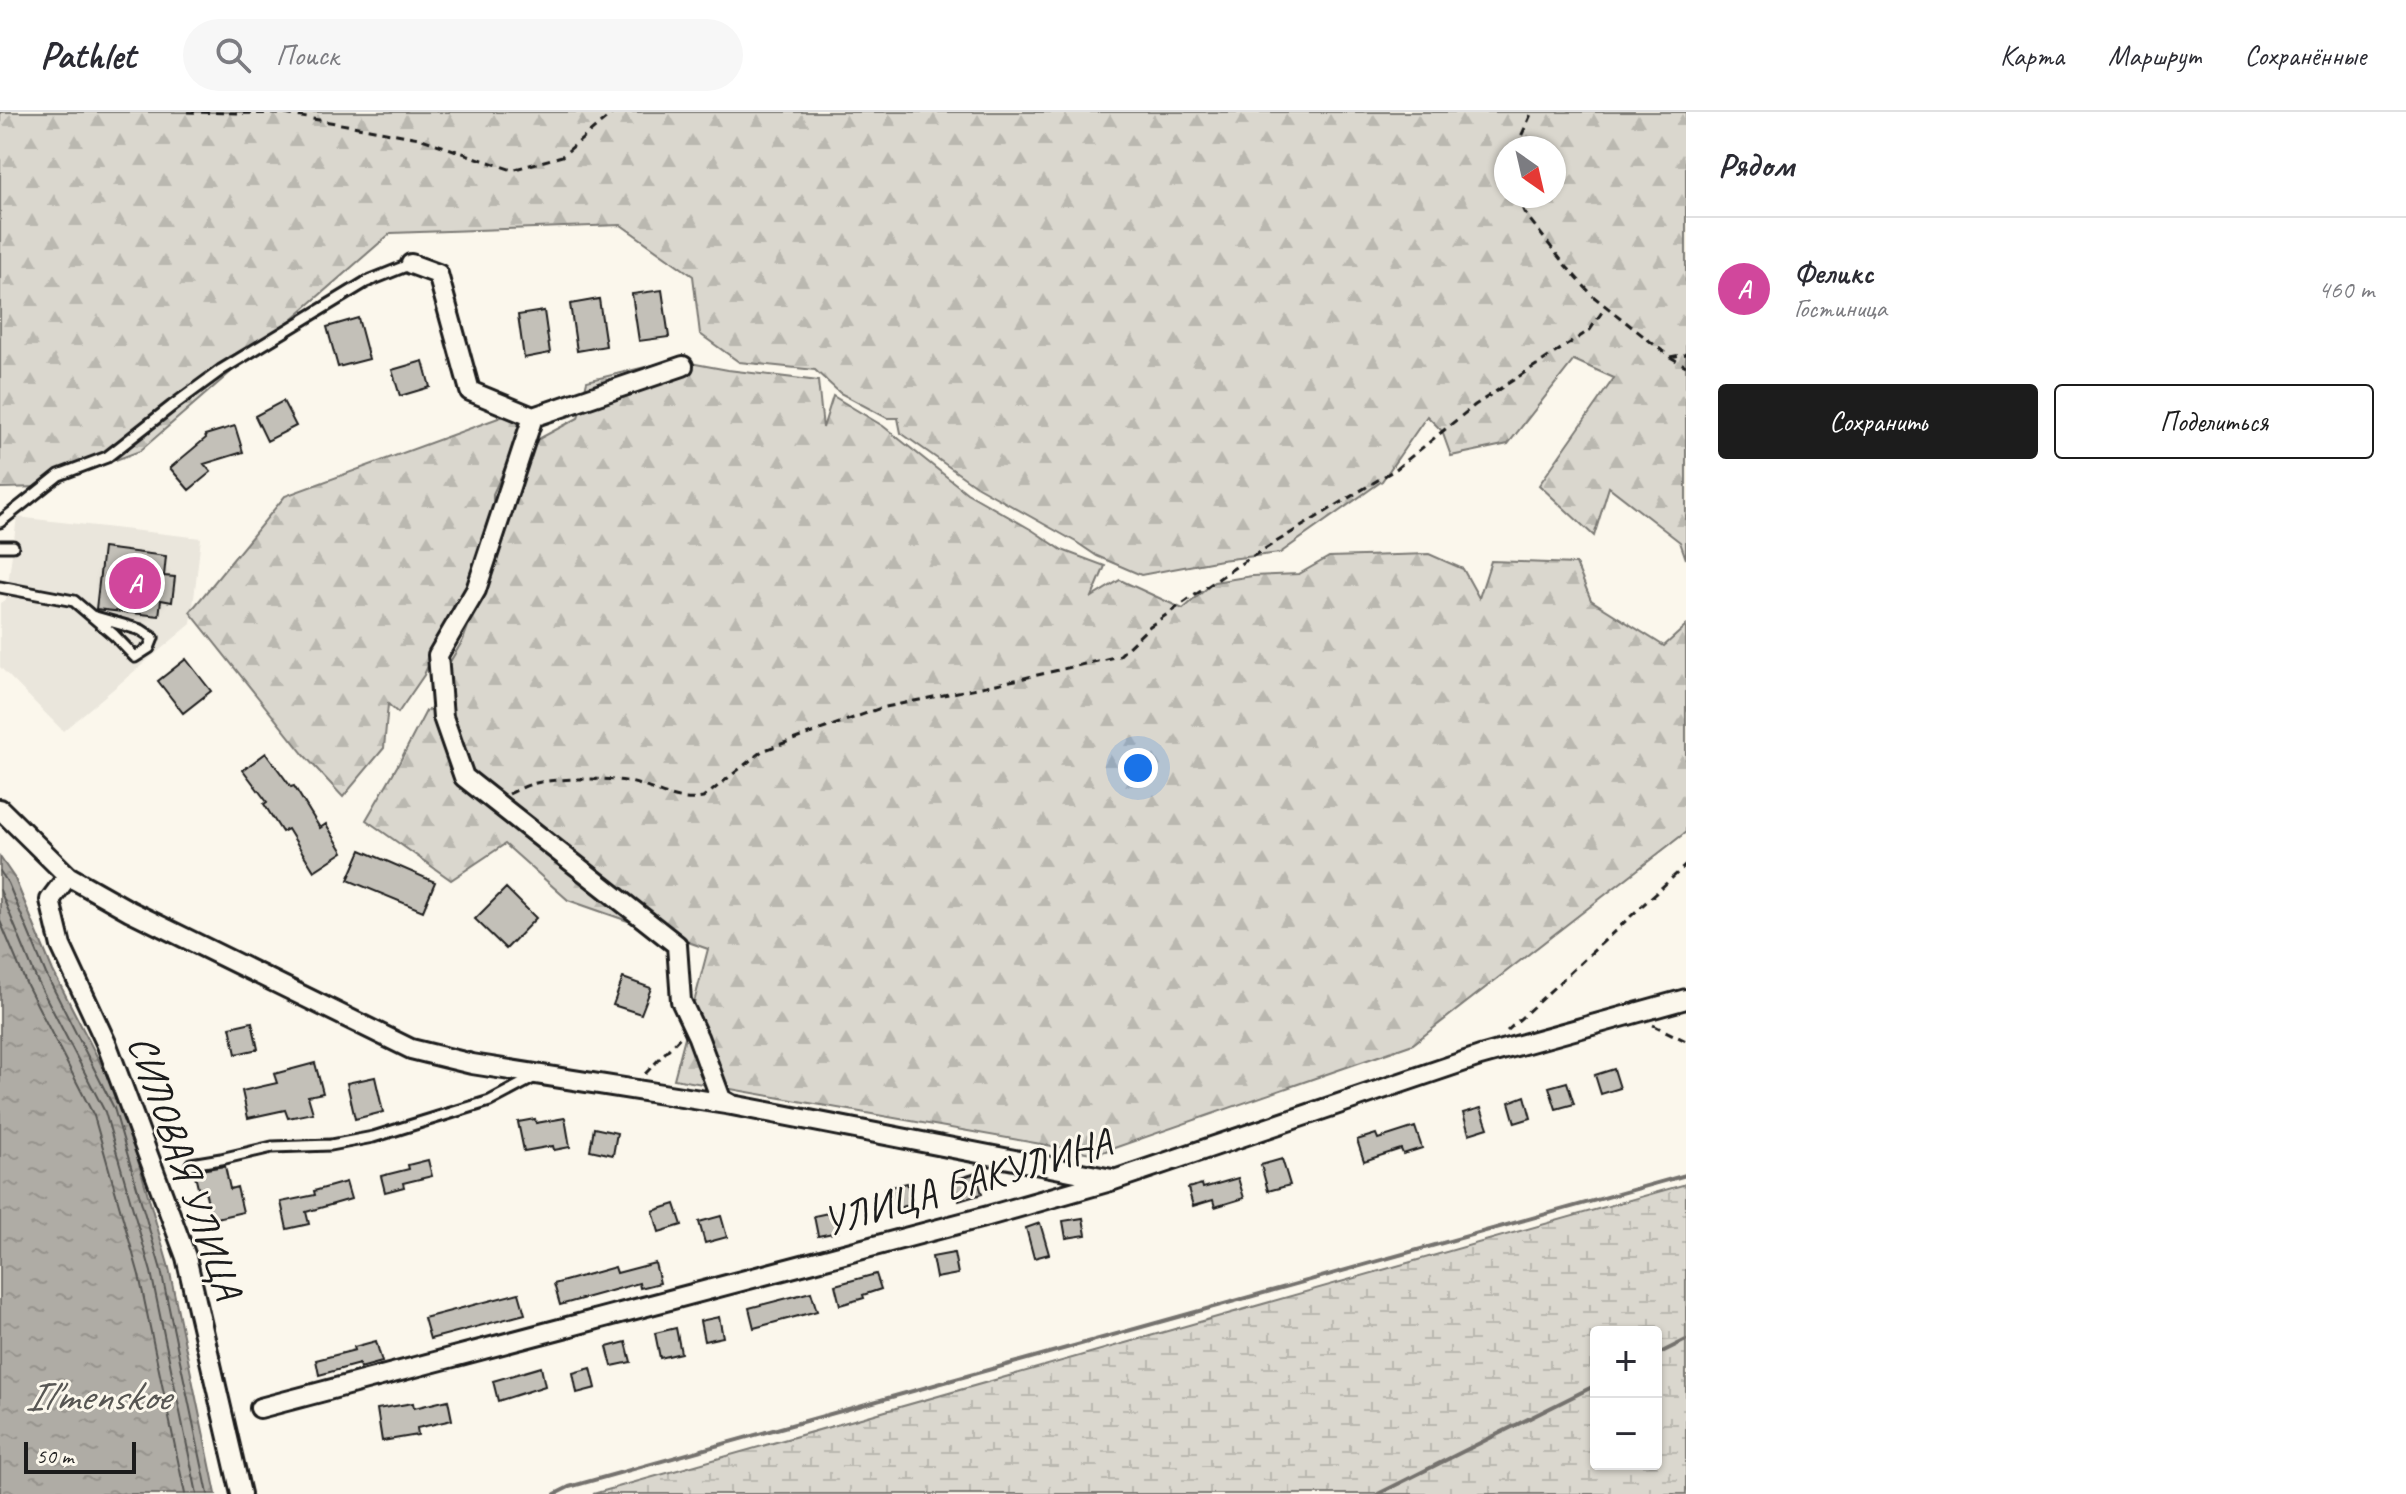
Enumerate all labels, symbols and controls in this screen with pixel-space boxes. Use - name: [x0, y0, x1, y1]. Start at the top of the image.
- search box: [183, 19, 743, 91]
- text: Pathlet: [40, 32, 135, 79]
- icon: search: [211, 33, 255, 77]
- text: Поиск: [275, 36, 339, 74]
- text: Карта: [2000, 38, 2064, 73]
- text: Маршрут: [2108, 38, 2200, 73]
- text: Сохранённые: [2244, 38, 2366, 73]
- north arrow: [1494, 136, 1566, 208]
- text: Рядом: [1718, 143, 1794, 186]
- text: Феликс: [1794, 254, 1874, 292]
- text: A: [1737, 273, 1751, 306]
- text: 460 m: [2318, 273, 2374, 306]
- text: Гостиница: [1794, 292, 1887, 325]
- button: Сохранить: [1718, 384, 2038, 459]
- button: Поделиться: [2054, 384, 2374, 459]
- pin: A: [109, 553, 161, 613]
- your location: [1118, 748, 1158, 788]
- street label: СИЛОВАЯ УЛИЦА: [117, 1029, 254, 1307]
- street label: УЛИЦА БАКУЛИНА: [817, 1116, 1119, 1247]
- map controls: [1590, 1326, 1662, 1470]
- button: +: [1590, 1326, 1662, 1398]
- water label: Il'menskoe: [25, 1370, 175, 1423]
- button: −: [1590, 1398, 1662, 1470]
- scale bar: [24, 1438, 136, 1474]
- text: 50 m: [36, 1442, 73, 1470]

